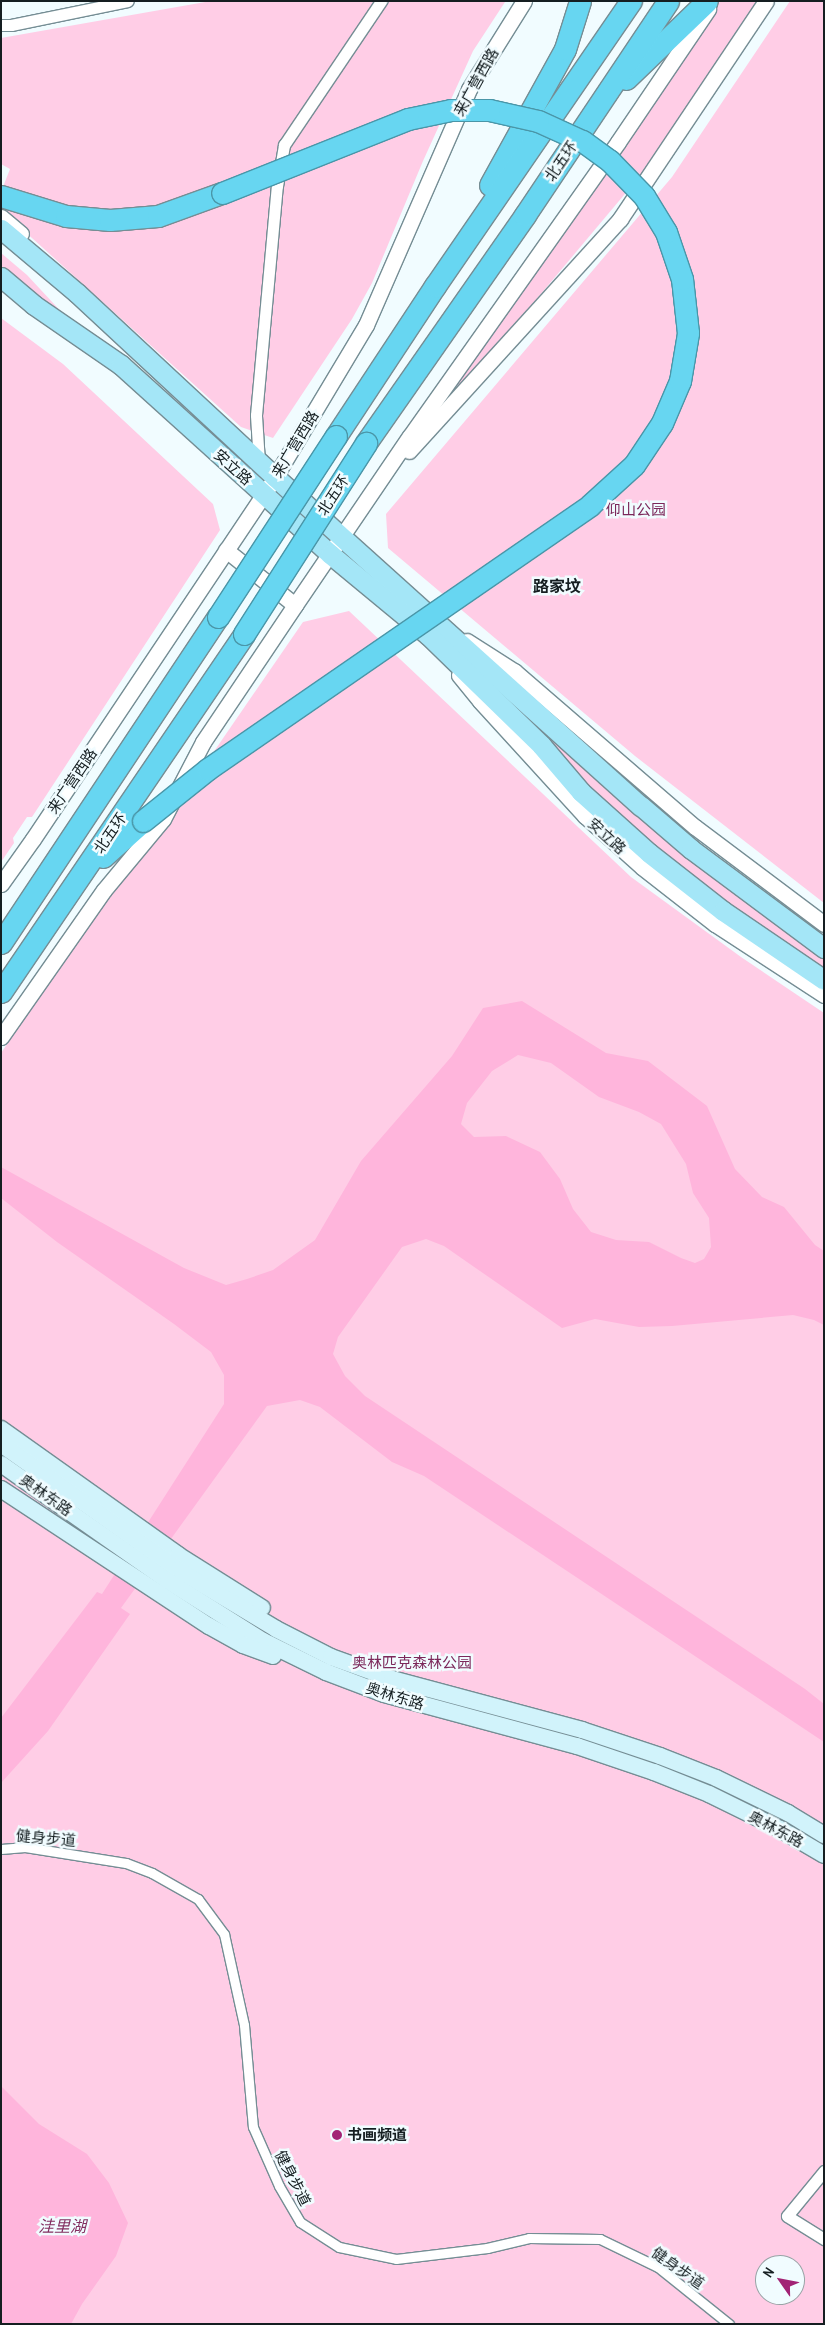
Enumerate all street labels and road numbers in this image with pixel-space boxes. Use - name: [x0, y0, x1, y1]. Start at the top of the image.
- street label: 来广营西路: [450, 45, 502, 119]
- street label: 北五环: [541, 137, 581, 185]
- street label: 来广营西路: [268, 407, 322, 481]
- street label: 安立路: [210, 445, 256, 489]
- street label: 北五环: [313, 471, 353, 519]
- street label: 来广营西路: [44, 745, 100, 817]
- street label: 北五环: [90, 809, 130, 857]
- street label: 安立路: [584, 814, 630, 858]
- street label: 奥林东路: [16, 1470, 76, 1520]
- street label: 奥林东路: [364, 1679, 426, 1713]
- street label: 奥林东路: [745, 1807, 807, 1851]
- street label: 健身步道: [15, 1826, 77, 1850]
- street label: 健身步道: [271, 2147, 315, 2209]
- street label: 健身步道: [648, 2243, 708, 2293]

